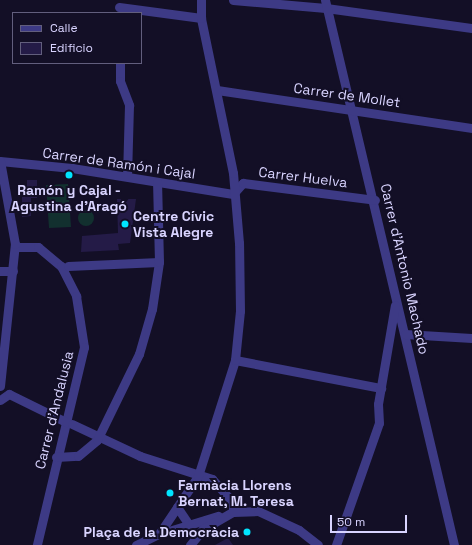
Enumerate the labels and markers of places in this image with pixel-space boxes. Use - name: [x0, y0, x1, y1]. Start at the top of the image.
- marker: Ramón y Cajal - Agustina d'Aragó: [64, 170, 74, 180]
- place label: Ramón y Cajal - Agustina d'Aragó: [11, 182, 127, 214]
- place label: Centre Cívic Vista Alegre: [133, 208, 214, 240]
- marker: Centre Cívic Vista Alegre: [120, 219, 130, 229]
- place label: Farmàcia Llorens Bernat, M. Teresa: [178, 477, 295, 510]
- marker: Farmàcia Llorens Bernat, M. Teresa: [165, 488, 175, 498]
- place label: Plaça de la Democràcia: [84, 524, 239, 540]
- marker: Plaça de la Democràcia: [242, 527, 252, 537]

